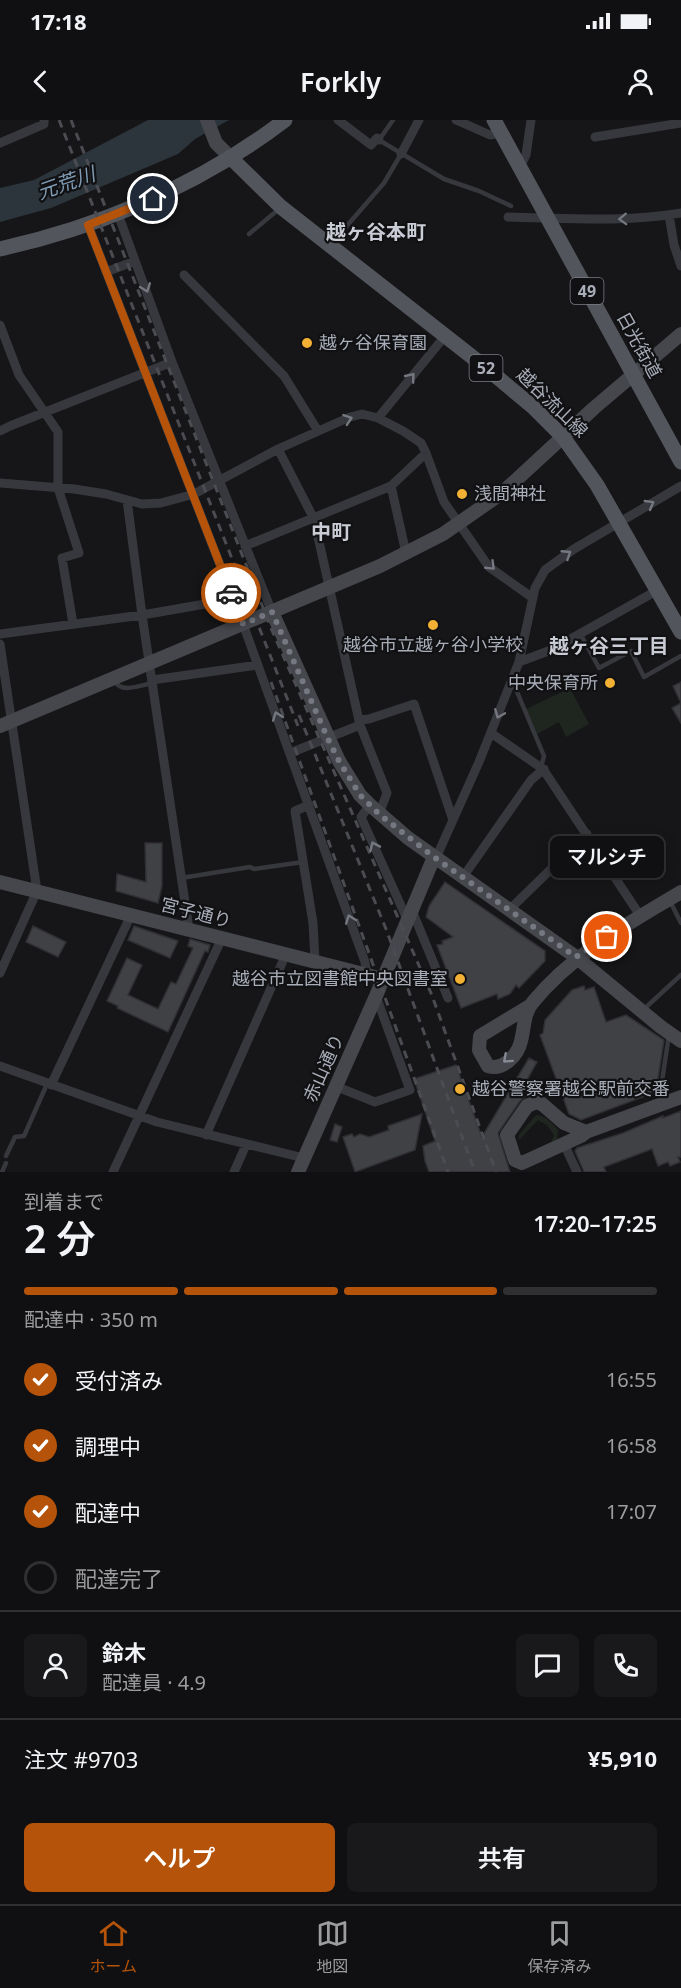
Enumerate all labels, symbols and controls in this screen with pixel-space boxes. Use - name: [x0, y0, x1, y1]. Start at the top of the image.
- text: 17:18: [30, 6, 87, 36]
- text: Forkly: [300, 63, 381, 100]
- icon: back: [24, 65, 57, 98]
- icon: person: [624, 65, 657, 98]
- water label: 元荒川: [33, 159, 100, 205]
- pin: [127, 173, 178, 224]
- icon: home: [136, 182, 169, 215]
- one-way arrow: [618, 212, 627, 225]
- district label: 越ヶ谷本町: [326, 218, 426, 245]
- road number: 49: [570, 278, 604, 304]
- one-way arrow: [139, 282, 151, 293]
- street label: 日光街道: [612, 307, 668, 382]
- place label: 越ヶ谷保育園: [319, 330, 427, 354]
- marker: 越ヶ谷保育園: [300, 336, 314, 350]
- road number: 52: [470, 355, 502, 381]
- street label: 越谷流山線: [512, 362, 593, 442]
- one-way arrow: [403, 373, 414, 384]
- one-way arrow: [342, 413, 352, 426]
- place label: 浅間神社: [474, 481, 546, 505]
- marker: 浅間神社: [455, 487, 469, 501]
- one-way arrow: [644, 500, 654, 511]
- district label: 中町: [311, 518, 351, 545]
- one-way arrow: [561, 549, 571, 561]
- one-way arrow: [483, 559, 494, 570]
- courier: [201, 563, 261, 623]
- icon: car: [215, 577, 248, 610]
- marker: 越谷市立越ヶ谷小学校: [426, 618, 440, 632]
- place label: 越谷市立越ヶ谷小学校: [343, 632, 523, 656]
- district label: 越ヶ谷三丁目: [549, 632, 669, 659]
- place label: 中央保育所: [508, 670, 598, 694]
- marker: 中央保育所: [603, 676, 617, 690]
- one-way arrow: [494, 708, 506, 719]
- one-way arrow: [271, 711, 284, 722]
- callout: マルシチ: [550, 835, 664, 877]
- one-way arrow: [370, 842, 382, 853]
- text: マルシチ: [567, 843, 647, 870]
- street label: 宮子通り: [158, 892, 234, 932]
- pin: [581, 911, 632, 962]
- one-way arrow: [344, 914, 357, 925]
- icon: bag: [590, 920, 623, 953]
- place label: 越谷市立図書館中央図書室: [232, 966, 448, 990]
- marker: 越谷市立図書館中央図書室: [453, 972, 467, 986]
- street label: 赤山通り: [297, 1030, 349, 1105]
- one-way arrow: [503, 1052, 514, 1063]
- place label: 越谷警察署越谷駅前交番: [472, 1076, 670, 1100]
- marker: 越谷警察署越谷駅前交番: [453, 1082, 467, 1096]
- text: 到着まで: [24, 1188, 104, 1215]
- text: 17:20–17:25: [533, 1208, 657, 1238]
- text: 2 分: [24, 1211, 95, 1264]
- text: 配達中 · 350 m: [24, 1306, 158, 1333]
- icon: check: [24, 1363, 57, 1396]
- text: 受付済み: [75, 1365, 163, 1395]
- text: 16:55: [606, 1366, 657, 1393]
- icon: check: [24, 1429, 57, 1462]
- text: 調理中: [75, 1431, 141, 1461]
- text: 16:58: [606, 1432, 657, 1459]
- icon: check: [24, 1495, 57, 1528]
- text: 配達中: [75, 1497, 141, 1527]
- text: 17:07: [606, 1498, 657, 1525]
- text: 配達完了: [75, 1563, 163, 1593]
- button: person: [24, 1634, 87, 1697]
- button: chat: [516, 1634, 579, 1697]
- button: phone: [594, 1634, 657, 1697]
- text: 鈴木: [102, 1637, 146, 1667]
- text: 配達員 · 4.9: [102, 1669, 206, 1696]
- text: ¥5,910: [588, 1743, 657, 1773]
- text: 注文 #9703: [24, 1744, 138, 1774]
- button: ヘルプ: [24, 1823, 335, 1892]
- button: 共有: [347, 1823, 657, 1892]
- tab: ホーム: [89, 1917, 137, 1977]
- tab: 地図: [316, 1917, 349, 1977]
- tab: 保存済み: [528, 1917, 592, 1977]

